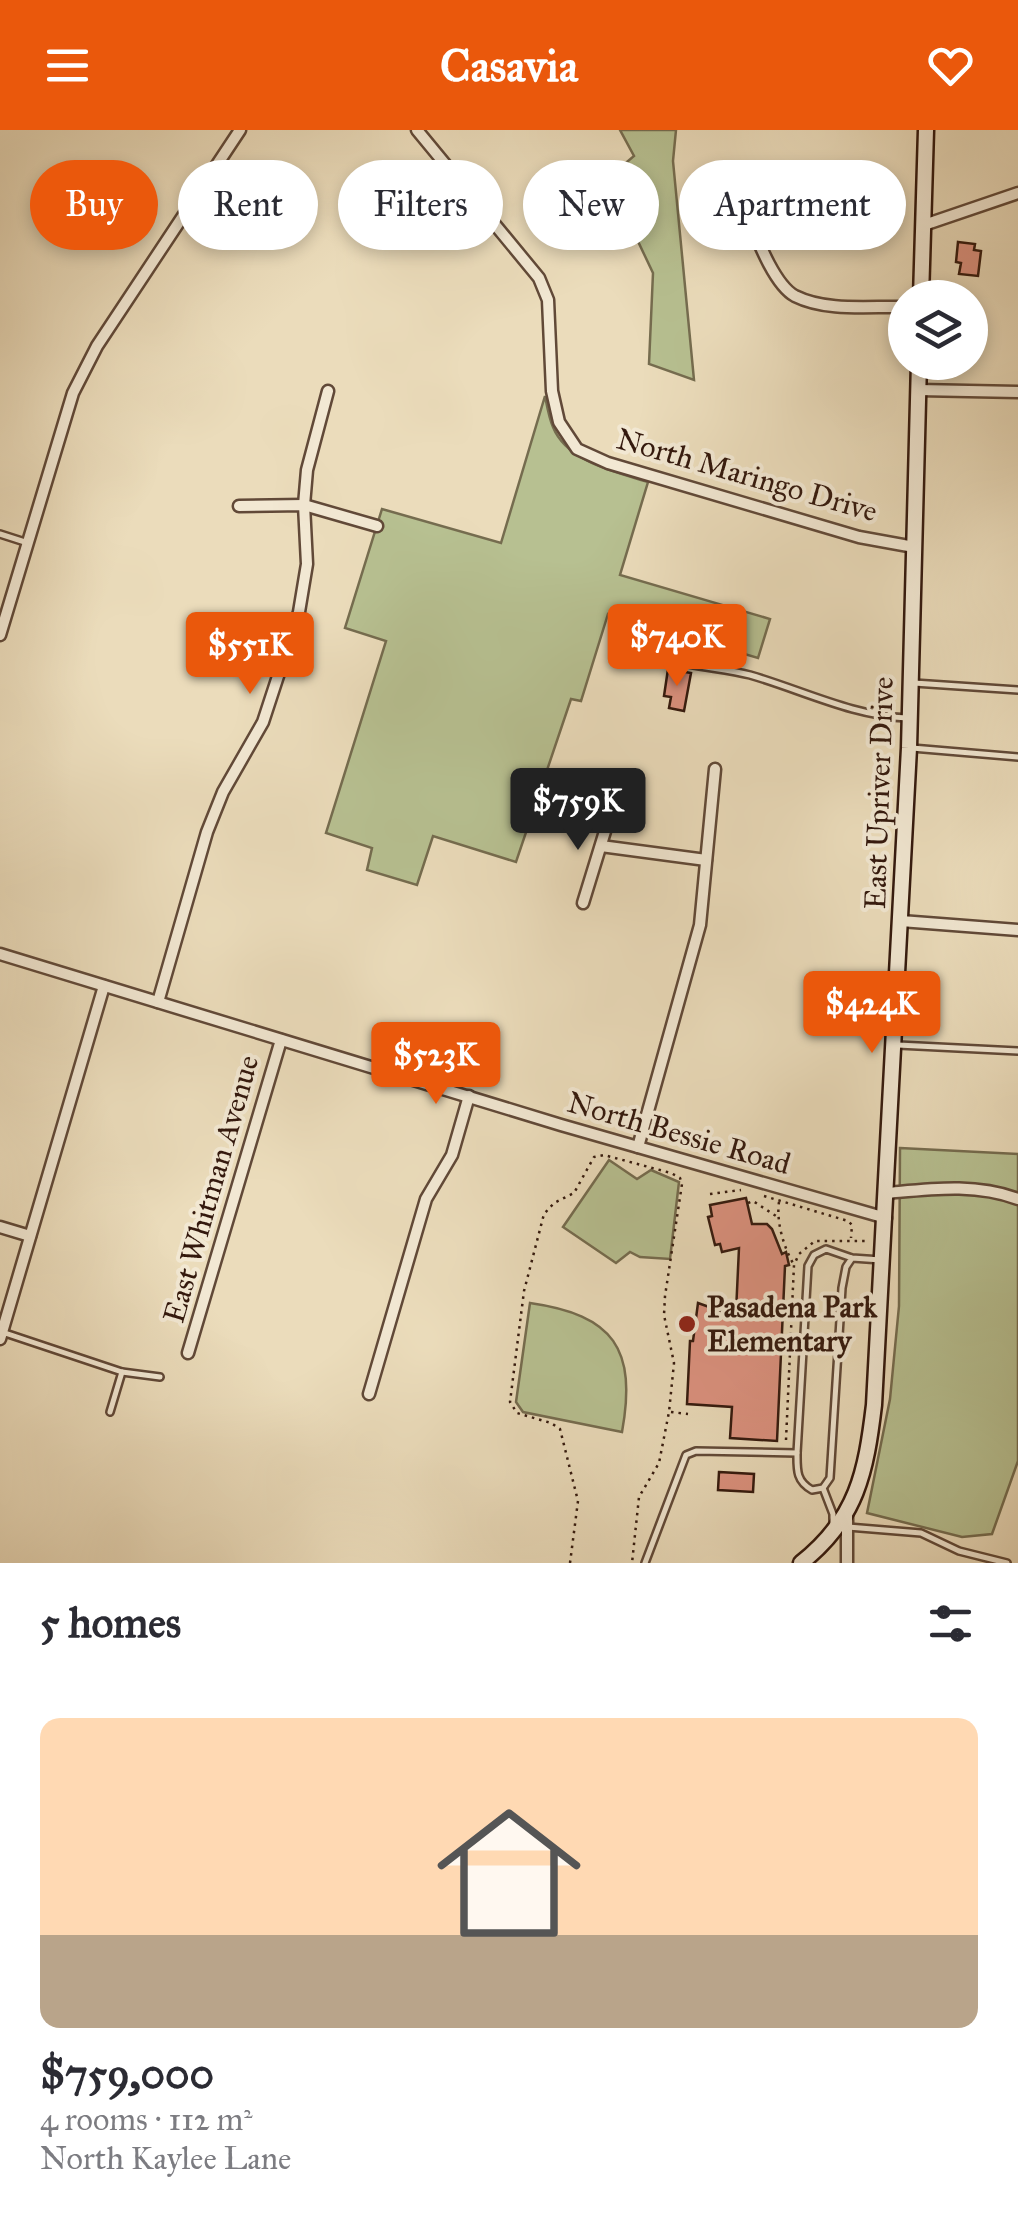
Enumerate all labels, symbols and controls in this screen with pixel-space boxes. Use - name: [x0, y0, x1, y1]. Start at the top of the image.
- icon: menu: [40, 38, 95, 93]
- text: Casavia: [440, 38, 578, 93]
- icon: heart: [923, 38, 978, 93]
- chip: Buy: [30, 160, 158, 250]
- chip: Rent: [178, 160, 318, 250]
- chip: Filters: [338, 160, 503, 250]
- chip: New: [523, 160, 659, 250]
- chip: Apartment: [679, 160, 906, 250]
- map controls: [888, 280, 988, 380]
- button: layers: [888, 280, 988, 380]
- street label: North Maringo Drive: [612, 421, 882, 529]
- pin: $740K: [607, 604, 747, 689]
- pin: $551K: [180, 612, 320, 697]
- text: $740K: [630, 617, 724, 656]
- text: $551K: [208, 625, 292, 664]
- street label: East Upriver Drive: [857, 676, 901, 910]
- pin: $759K: [508, 768, 648, 853]
- text: $759K: [532, 781, 624, 820]
- pin: $424K: [802, 971, 942, 1056]
- text: $424K: [825, 984, 919, 1023]
- pin: $523K: [366, 1022, 506, 1107]
- text: $523K: [393, 1035, 479, 1074]
- street label: East Whitman Avenue: [156, 1051, 266, 1327]
- street label: North Bessie Road: [563, 1084, 795, 1182]
- place label: Pasadena Park Elementary: [707, 1289, 878, 1359]
- marker: Pasadena Park Elementary: [676, 1313, 698, 1335]
- icon: filters: [923, 1596, 978, 1651]
- text: 5 homes: [40, 1597, 181, 1649]
- icon: home: [419, 1783, 599, 1963]
- text: $759,000: [40, 2048, 214, 2100]
- text: 4 rooms · 112 m²: [40, 2100, 253, 2139]
- text: North Kaylee Lane: [40, 2139, 291, 2178]

